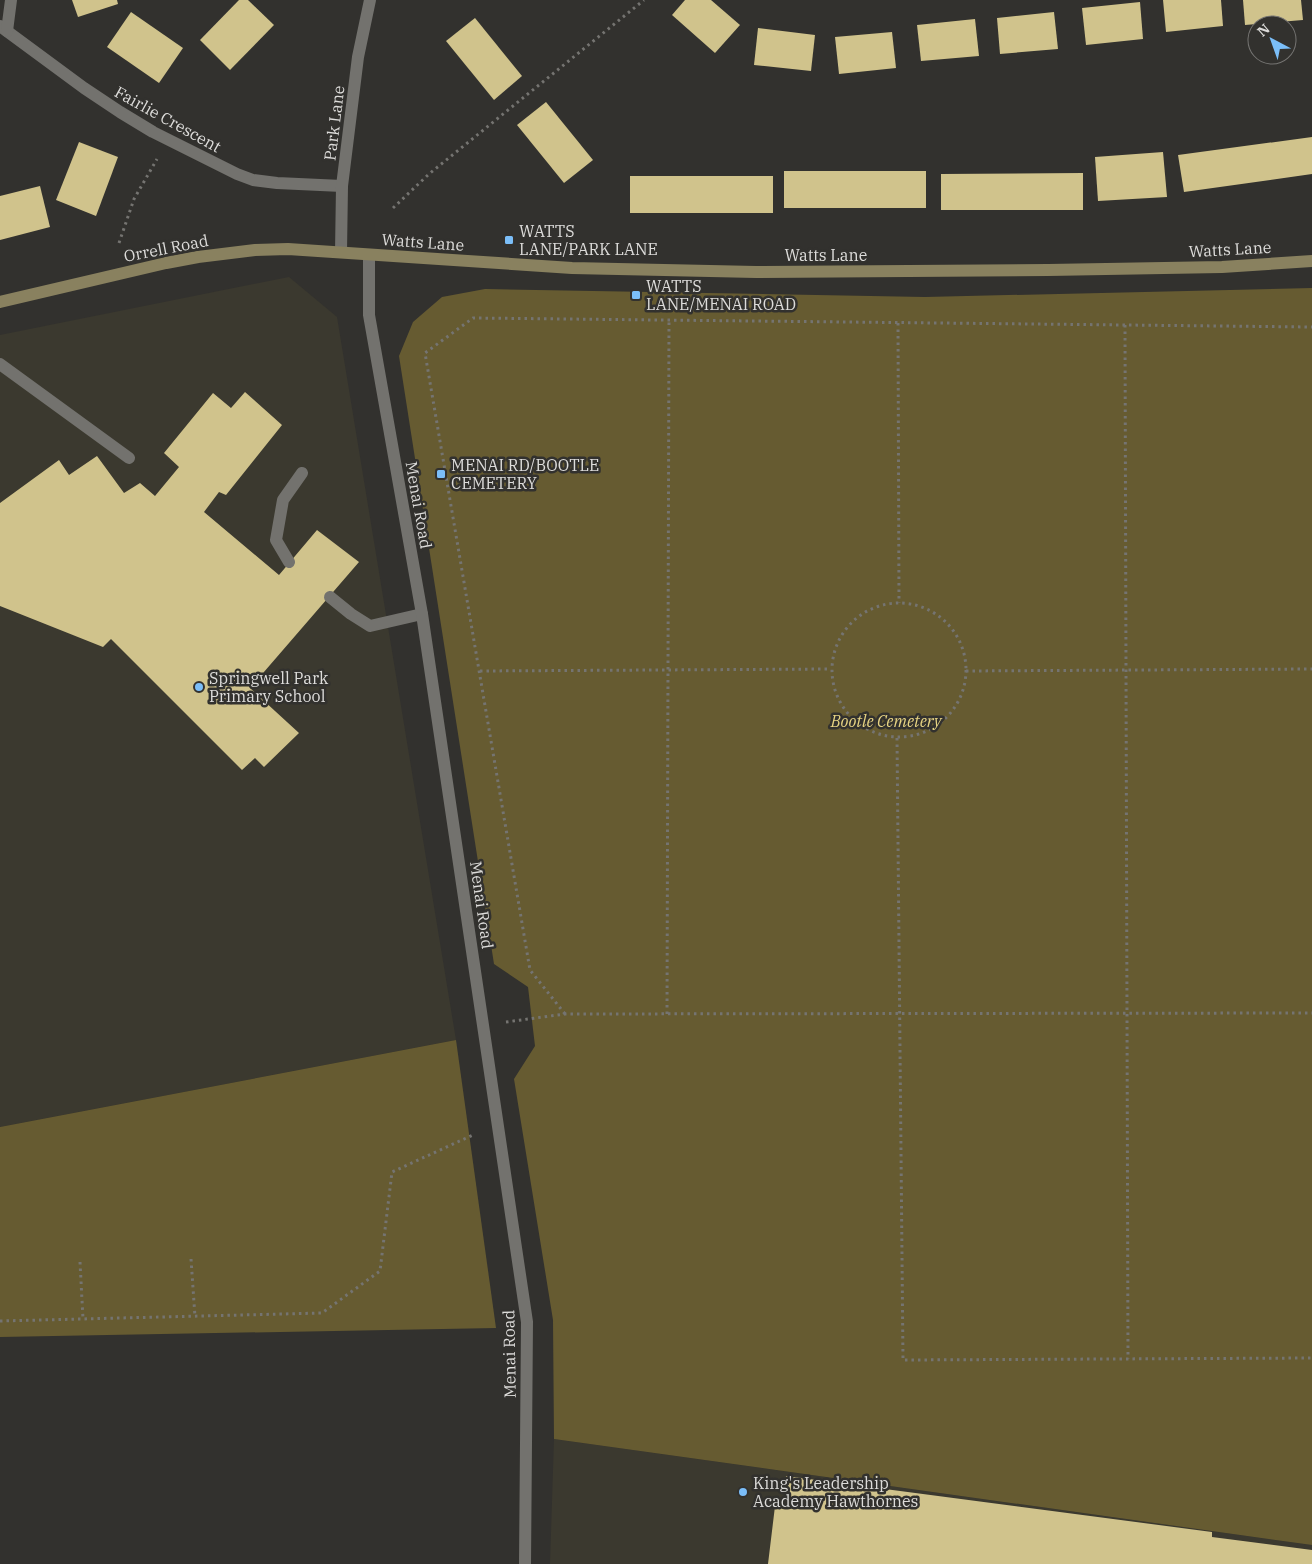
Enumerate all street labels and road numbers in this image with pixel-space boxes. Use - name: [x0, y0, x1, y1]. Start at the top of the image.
- street label: Fairlie Crescent: [111, 82, 225, 157]
- street label: Park Lane: [319, 84, 349, 162]
- street label: Watts Lane: [381, 229, 465, 255]
- street label: Orrell Road: [122, 230, 210, 266]
- street label: Watts Lane: [1188, 237, 1272, 261]
- street label: Watts Lane: [785, 245, 867, 265]
- street label: Menai Road: [401, 460, 437, 551]
- street label: Menai Road: [466, 860, 498, 950]
- street label: Menai Road: [498, 1309, 520, 1398]

